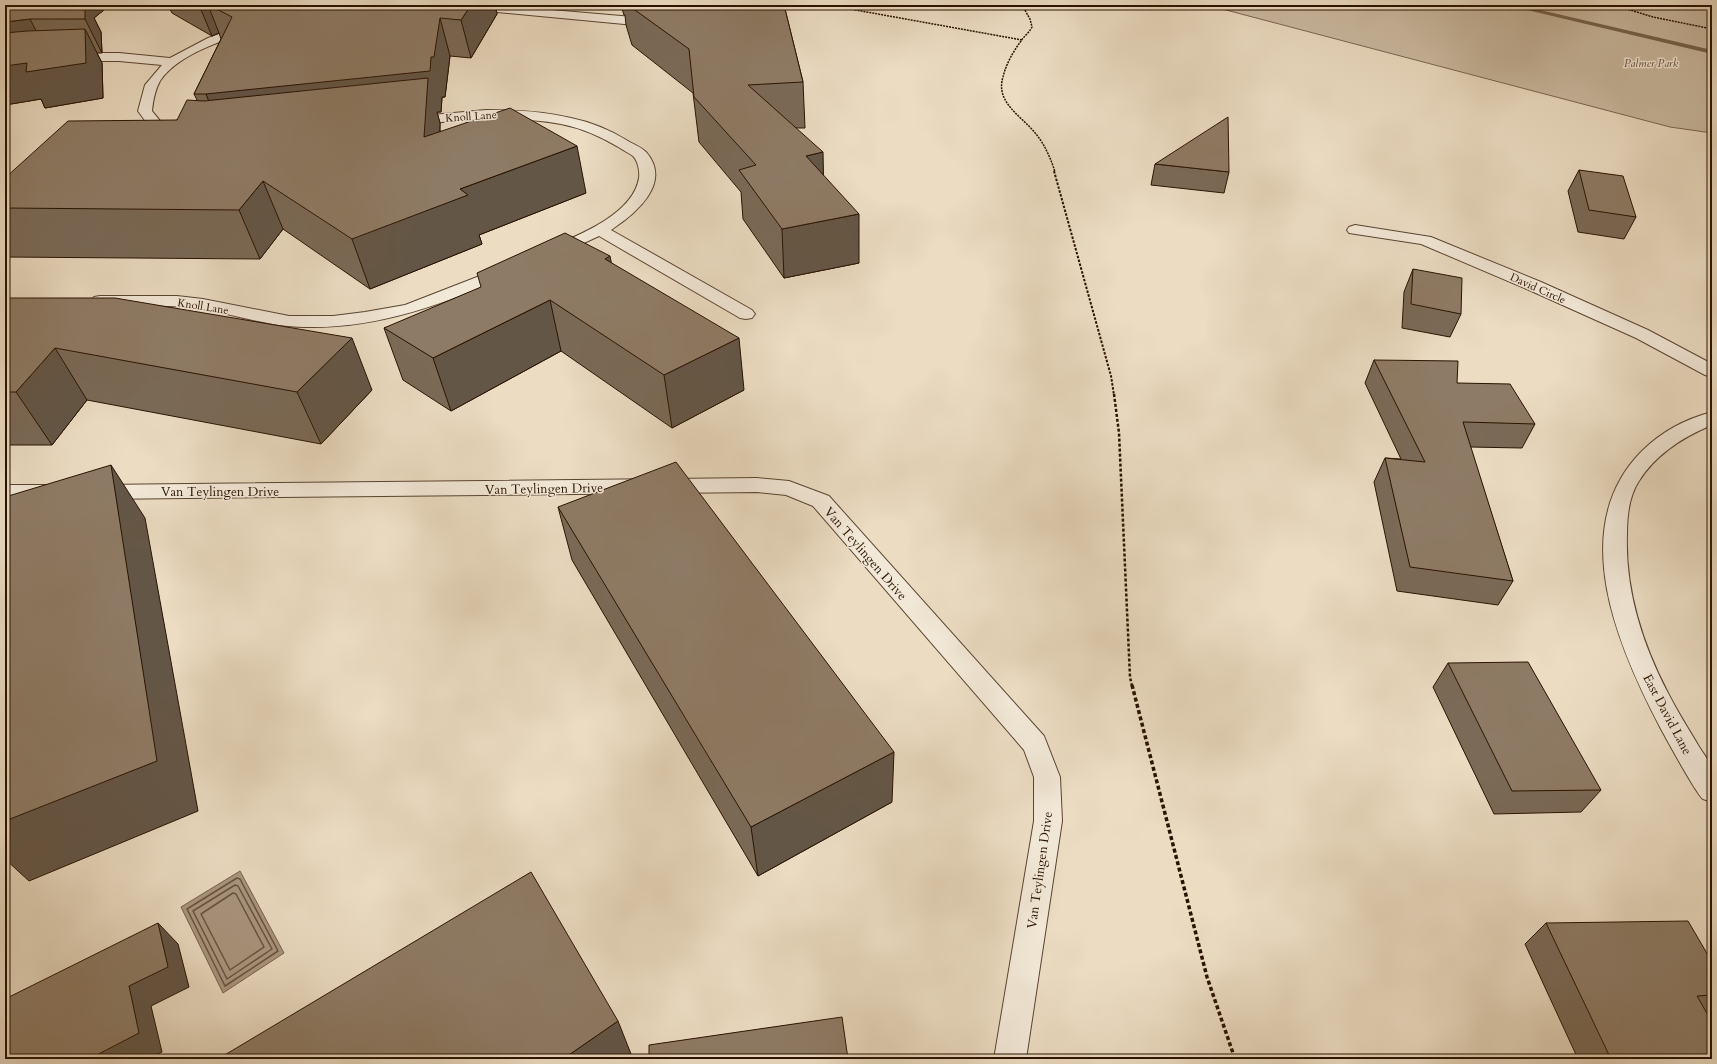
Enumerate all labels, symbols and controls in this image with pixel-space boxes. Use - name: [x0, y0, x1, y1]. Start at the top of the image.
- park label: Palmer Park: [1624, 56, 1679, 71]
- street label: Knoll Lane: [445, 107, 497, 126]
- street label: David Circle: [1508, 270, 1568, 307]
- street label: Knoll Lane: [176, 295, 230, 318]
- street label: Van Teylingen Drive: [485, 479, 603, 499]
- street label: Van Teylingen Drive: [161, 483, 279, 501]
- street label: Van Teylingen Drive: [820, 503, 911, 604]
- street label: East David Lane: [1638, 671, 1696, 758]
- street label: Van Teylingen Drive: [1023, 810, 1057, 930]

